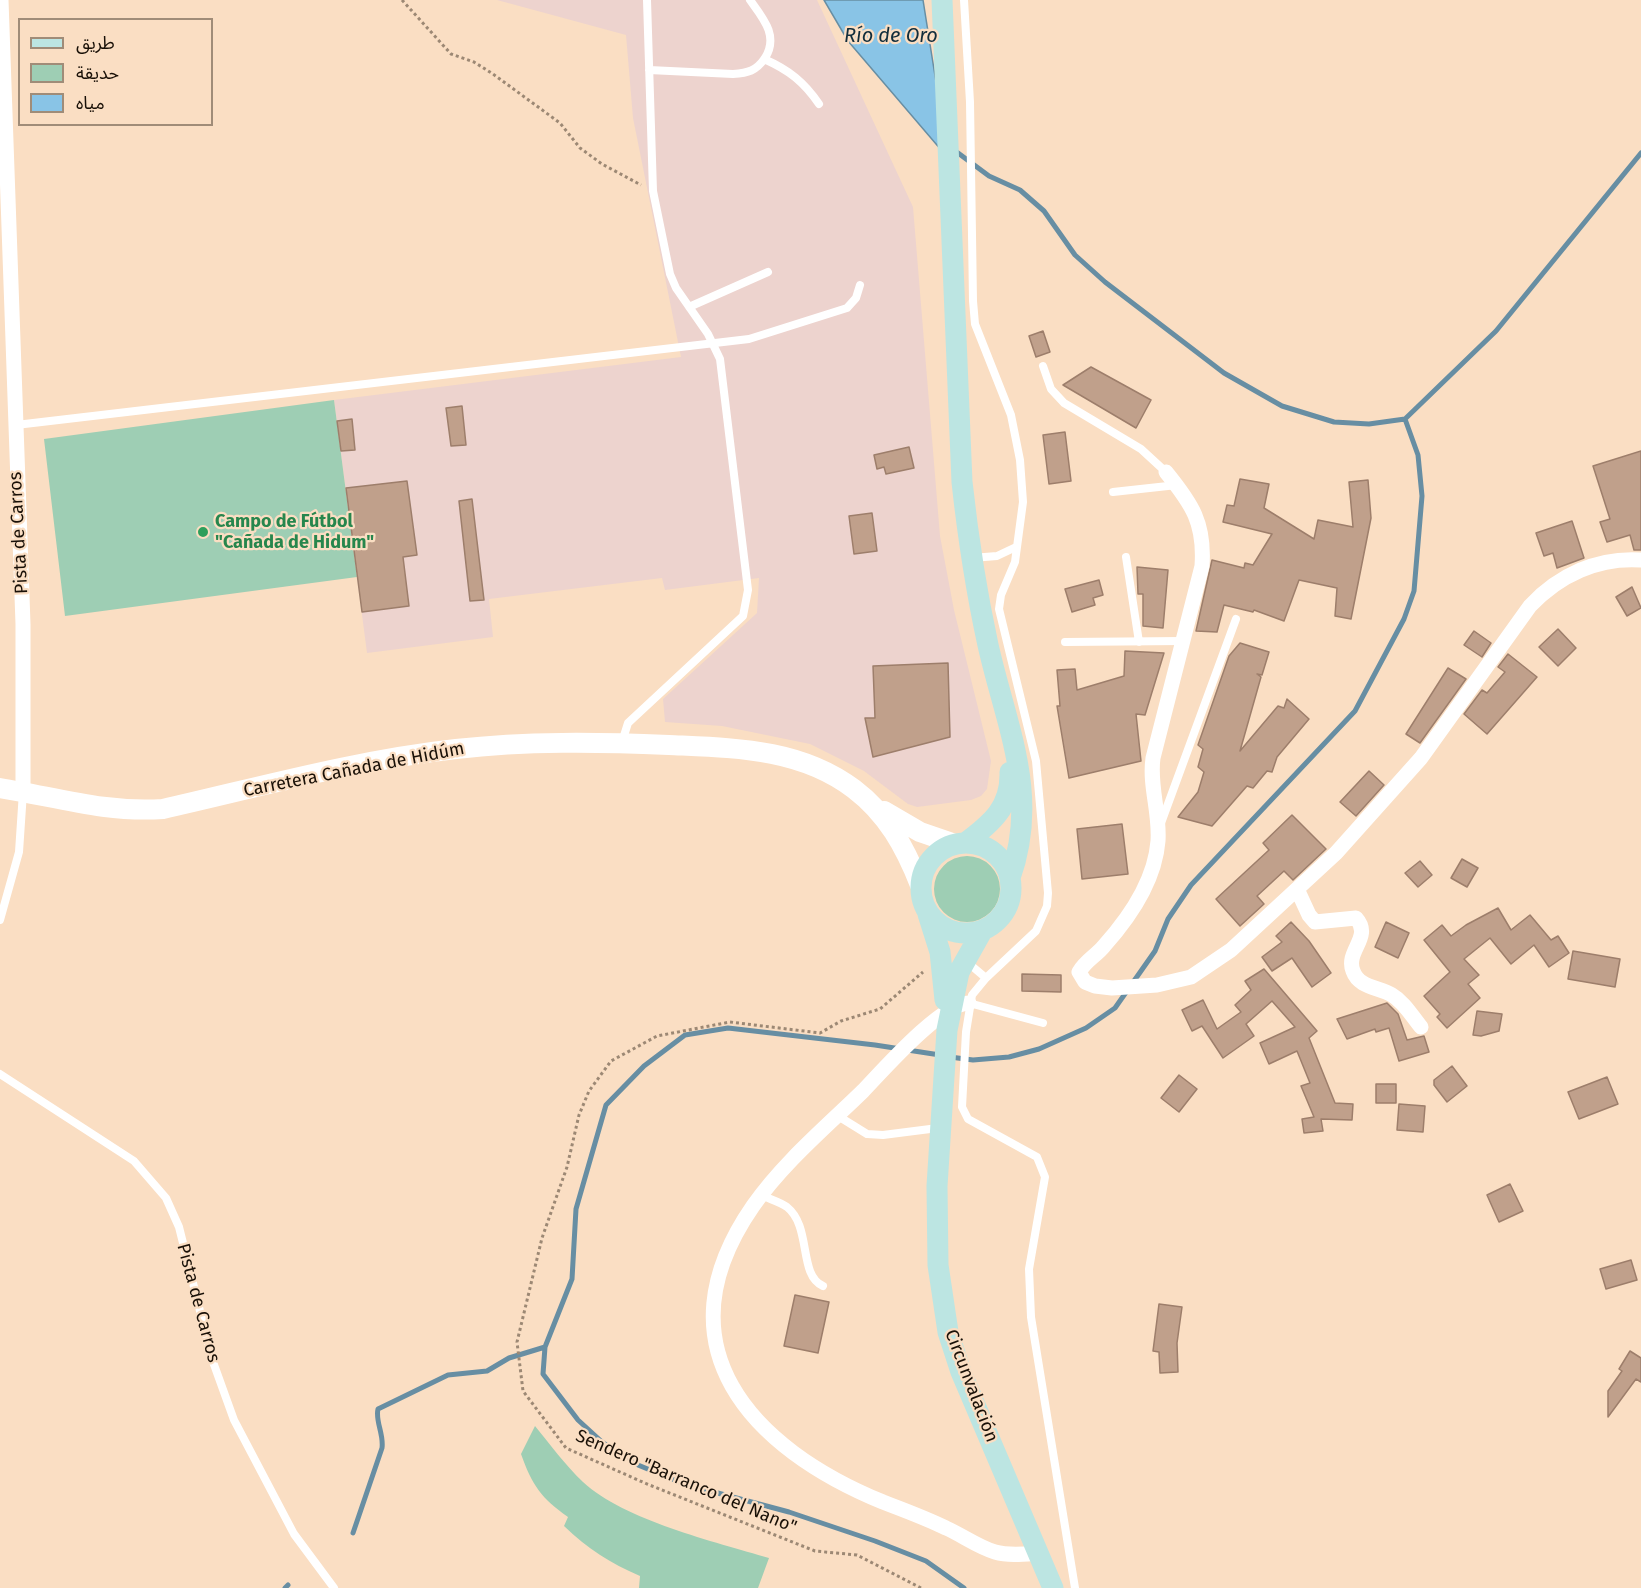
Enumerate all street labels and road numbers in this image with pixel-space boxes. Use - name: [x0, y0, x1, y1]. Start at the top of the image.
- street label: Pista de Carros: [5, 471, 33, 595]
- street label: Carretera Cañada de Hidúm: [242, 738, 466, 802]
- street label: Pista de Carros: [172, 1241, 224, 1365]
- street label: Circunvalación: [940, 1327, 1002, 1445]
- street label: Sendero "Barranco del Nano": [572, 1426, 800, 1538]

